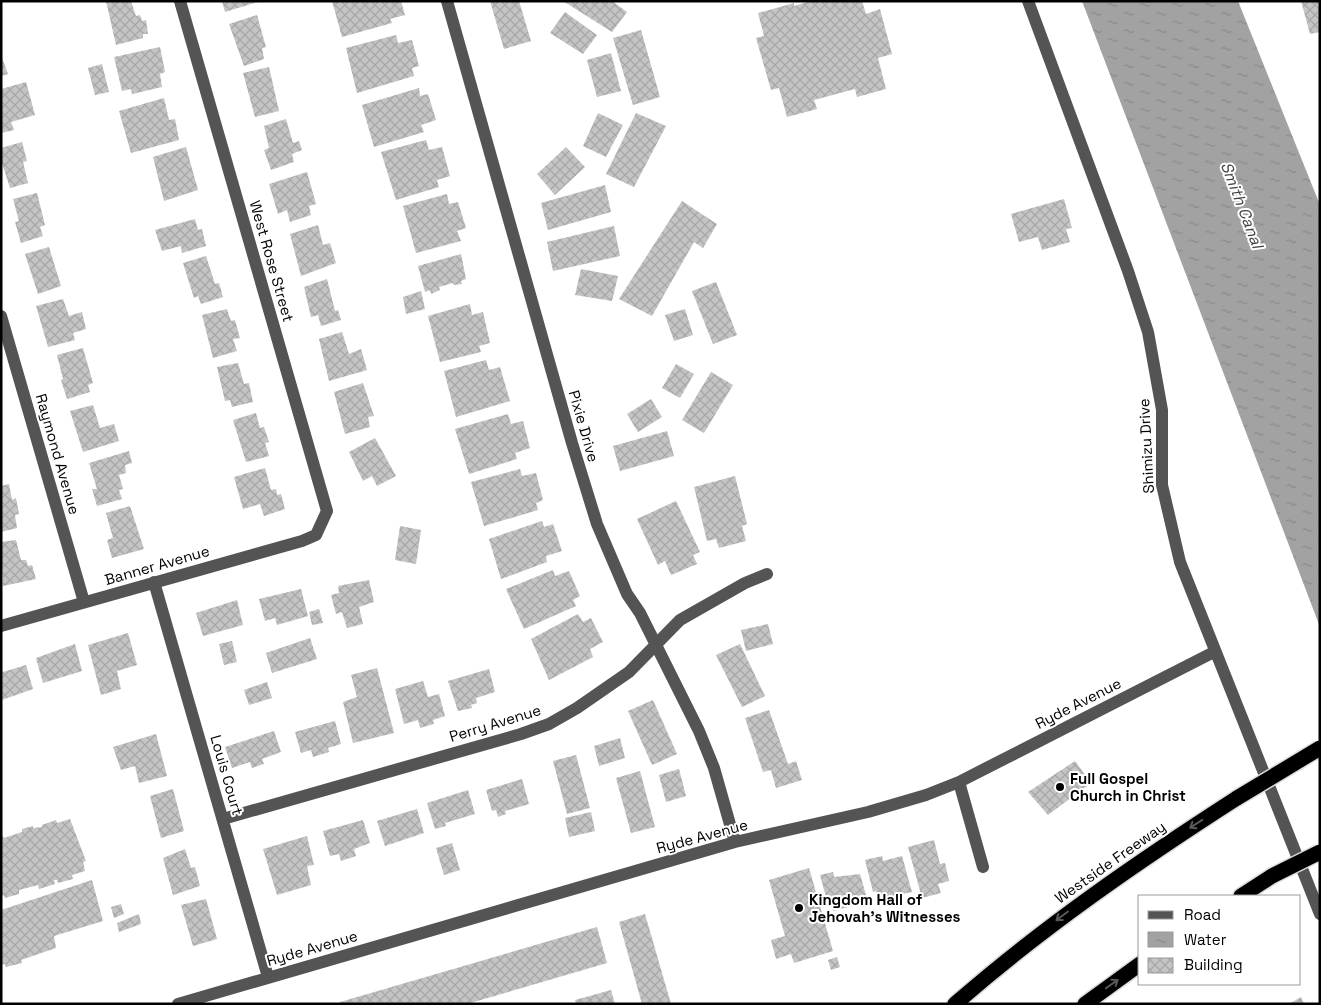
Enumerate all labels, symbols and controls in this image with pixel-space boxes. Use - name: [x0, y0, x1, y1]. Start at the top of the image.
- water label: Smith Canal: [1216, 159, 1269, 253]
- street label: West Rose Street: [246, 198, 298, 324]
- street label: Pixie Drive: [565, 388, 603, 464]
- street label: Raymond Avenue: [32, 391, 84, 517]
- street label: Shimizu Drive: [1134, 398, 1158, 494]
- street label: Banner Avenue: [102, 541, 212, 589]
- street label: Ryde Avenue: [1032, 673, 1124, 733]
- street label: Perry Avenue: [447, 700, 543, 746]
- street label: Louis Court: [206, 733, 248, 817]
- place label: Full Gospel Church in Christ: [1070, 769, 1186, 805]
- marker: Full Gospel Church in Christ: [1054, 781, 1066, 793]
- street label: Ryde Avenue: [654, 815, 750, 857]
- street label: Westside Freeway: [1051, 817, 1169, 907]
- one-way arrow: [1189, 819, 1203, 830]
- place label: Kingdom Hall of Jehovah's Witnesses: [809, 890, 961, 926]
- legend: [1138, 895, 1301, 985]
- marker: Kingdom Hall of Jehovah's Witnesses: [793, 902, 805, 914]
- text: Road: [1184, 905, 1221, 924]
- one-way arrow: [1056, 911, 1069, 922]
- street label: Ryde Avenue: [264, 926, 360, 970]
- text: Water: [1184, 930, 1227, 949]
- text: Building: [1184, 955, 1243, 974]
- one-way arrow: [1105, 979, 1119, 989]

